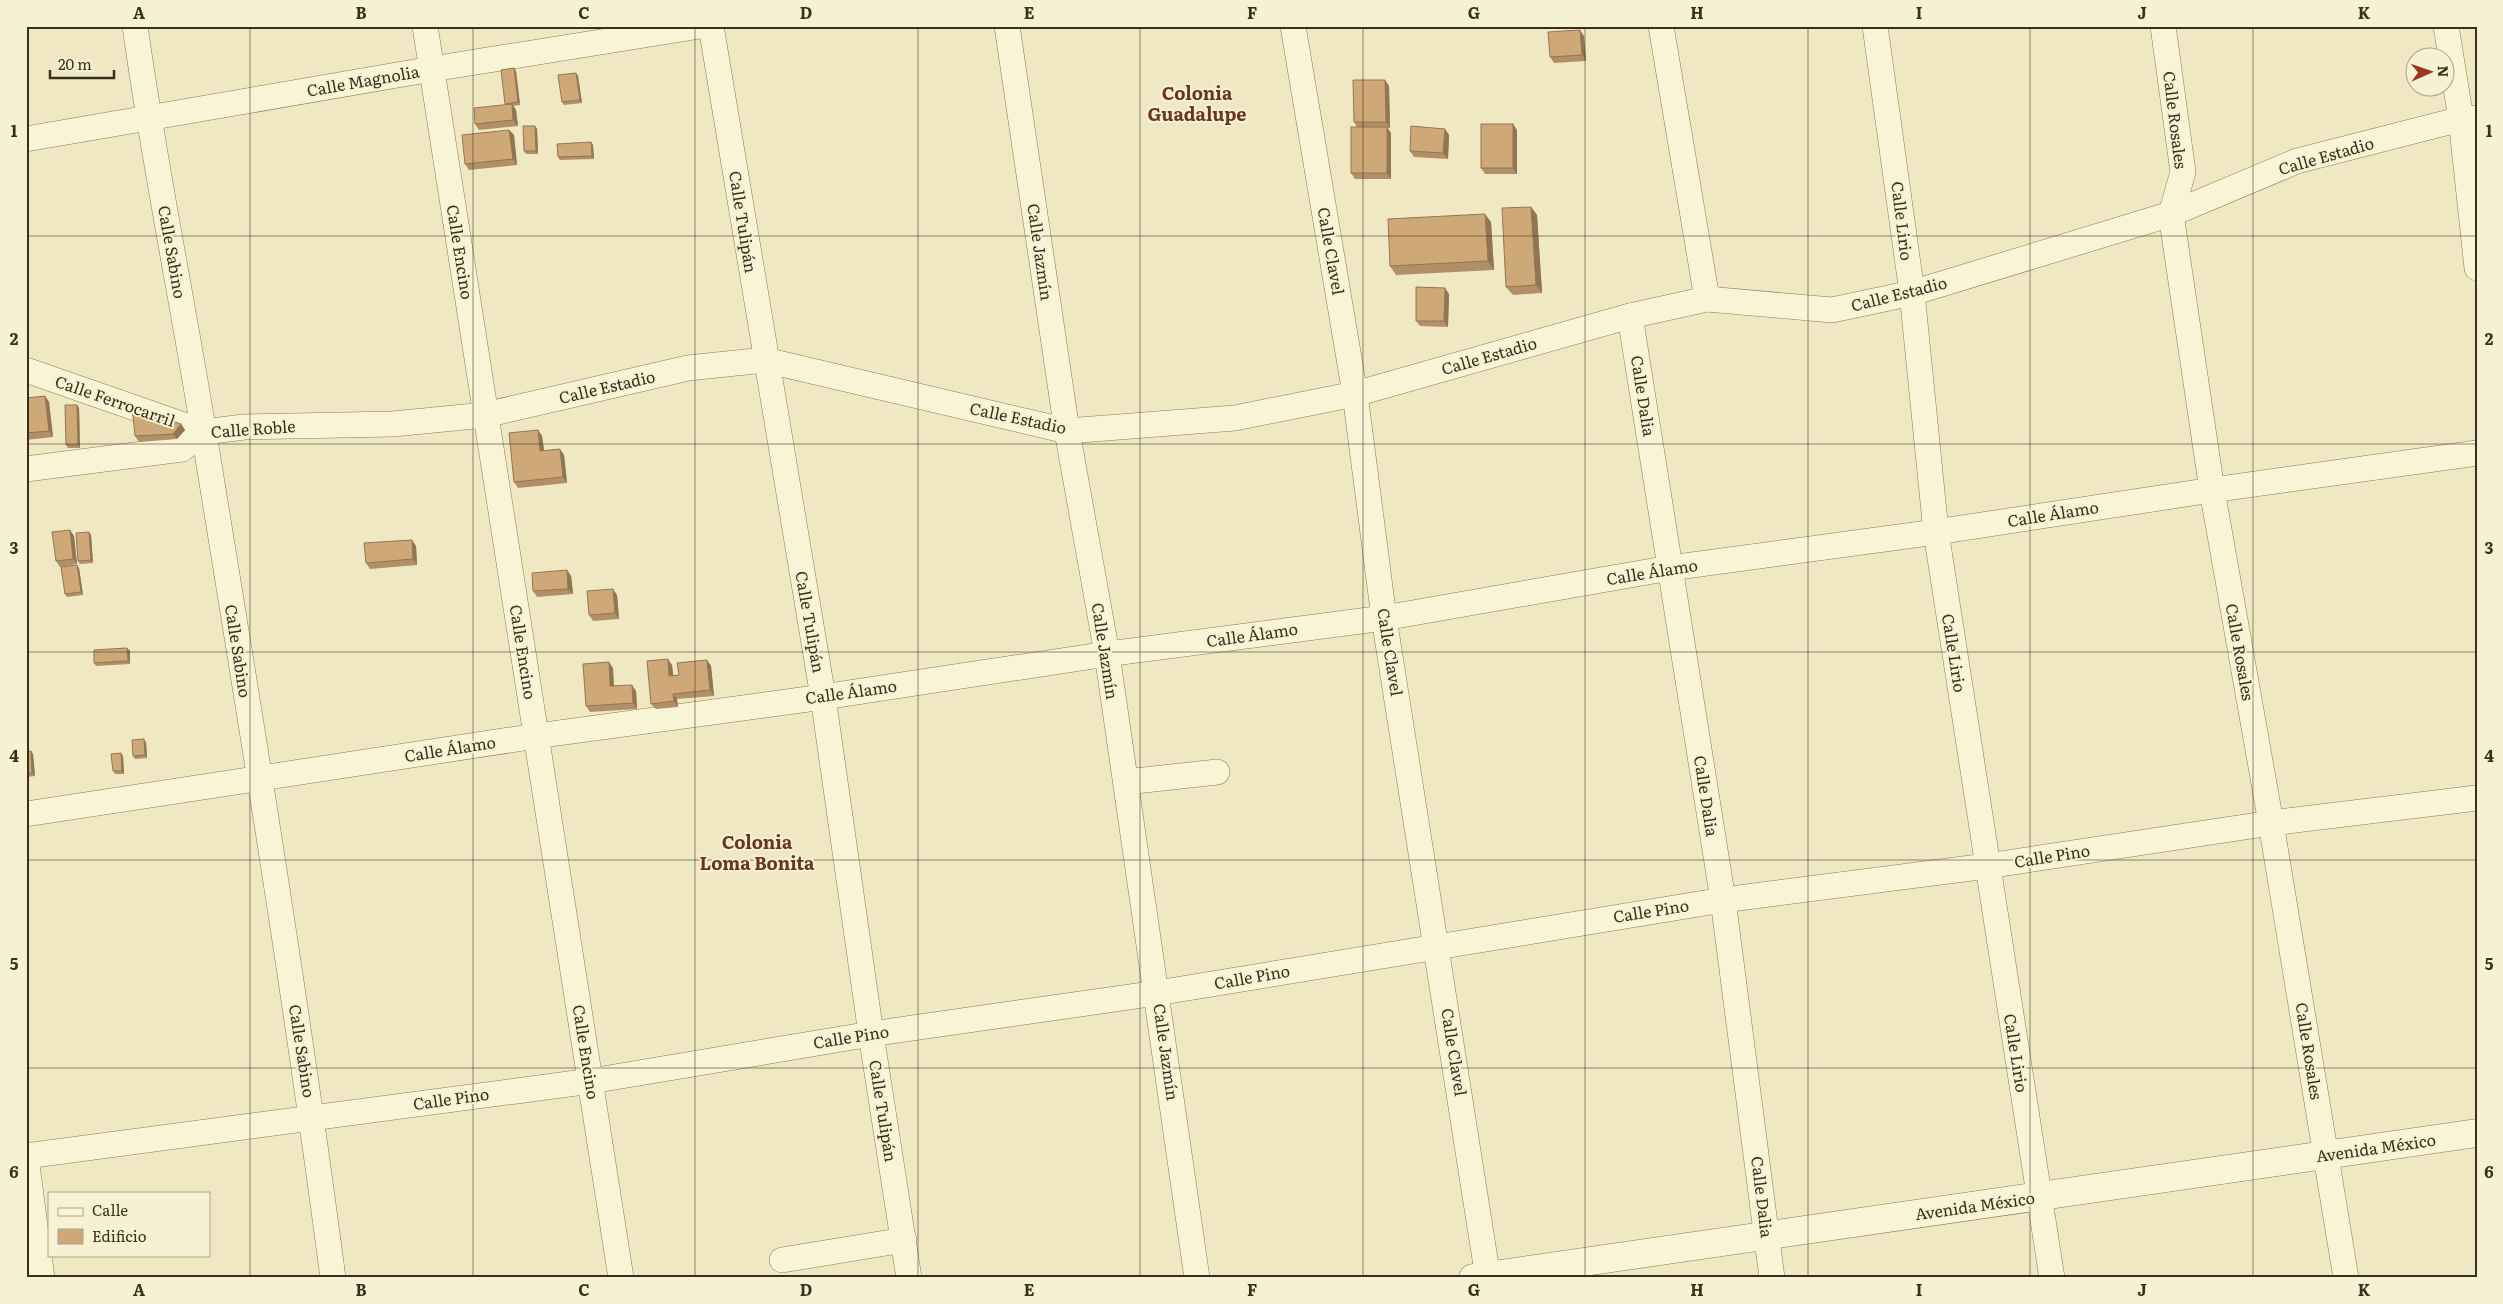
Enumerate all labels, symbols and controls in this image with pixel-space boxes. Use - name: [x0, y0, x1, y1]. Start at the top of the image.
- text: A: [133, 0, 145, 24]
- text: B: [355, 0, 367, 24]
- text: C: [578, 0, 590, 24]
- text: D: [800, 0, 812, 24]
- text: E: [1024, 0, 1035, 24]
- text: F: [1247, 0, 1257, 24]
- text: G: [1468, 0, 1480, 24]
- text: H: [1690, 0, 1704, 24]
- text: I: [1916, 0, 1922, 24]
- text: J: [2137, 0, 2147, 24]
- text: K: [2358, 0, 2371, 24]
- scale bar: [50, 48, 114, 80]
- north arrow: [2406, 48, 2456, 98]
- text: 20 m: [58, 52, 92, 75]
- street label: Calle Magnolia: [305, 58, 421, 102]
- text: N: [2434, 65, 2454, 78]
- street label: Calle Rosales: [2158, 70, 2194, 170]
- district label: Colonia Guadalupe: [1147, 79, 1247, 127]
- text: 1: [11, 118, 18, 142]
- text: 1: [2486, 118, 2493, 142]
- street label: Calle Estadio: [2275, 130, 2376, 180]
- street label: Calle Tulipán: [724, 169, 764, 275]
- street label: Calle Lirio: [1886, 180, 1920, 262]
- street label: Calle Jazmín: [1022, 202, 1060, 302]
- street label: Calle Sabino: [153, 203, 193, 300]
- street label: Calle Encino: [442, 203, 480, 301]
- street label: Calle Clavel: [1312, 205, 1351, 297]
- street label: Calle Estadio: [1848, 269, 1949, 317]
- text: 2: [10, 326, 19, 350]
- text: 2: [2485, 326, 2494, 350]
- street label: Calle Estadio: [1438, 330, 1539, 380]
- street label: Calle Dalia: [1626, 354, 1662, 439]
- street label: Calle Estadio: [556, 363, 657, 409]
- street label: Calle Ferrocarril: [52, 368, 179, 432]
- street label: Calle Estadio: [968, 395, 1069, 439]
- street label: Calle Roble: [210, 413, 296, 443]
- street label: Calle Álamo: [2005, 494, 2100, 532]
- text: 3: [10, 535, 19, 559]
- text: 3: [2485, 535, 2494, 559]
- street label: Calle Álamo: [1604, 552, 1699, 590]
- street label: Calle Tulipán: [790, 569, 832, 675]
- street label: Calle Jazmín: [1086, 601, 1126, 701]
- street label: Calle Rosales: [2221, 601, 2261, 702]
- street label: Calle Sabino: [220, 602, 258, 699]
- street label: Calle Encino: [505, 603, 543, 701]
- street label: Calle Clavel: [1372, 606, 1410, 697]
- street label: Calle Lirio: [1937, 612, 1973, 694]
- street label: Calle Álamo: [1205, 616, 1299, 652]
- street label: Calle Álamo: [804, 673, 898, 709]
- street label: Calle Álamo: [402, 729, 497, 767]
- text: 4: [9, 743, 19, 767]
- text: 4: [2484, 743, 2494, 767]
- street label: Calle Dalia: [1689, 754, 1725, 839]
- district label: Colonia Loma Bonita: [700, 828, 815, 876]
- street label: Calle Pino: [2012, 837, 2092, 873]
- street label: Calle Pino: [1611, 892, 1691, 928]
- text: 5: [10, 951, 19, 975]
- text: 5: [2485, 951, 2494, 975]
- street label: Calle Pino: [1212, 958, 1292, 994]
- street label: Calle Rosales: [2290, 1000, 2330, 1101]
- street label: Calle Sabino: [284, 1002, 322, 1099]
- street label: Calle Jazmín: [1148, 1002, 1186, 1102]
- street label: Calle Encino: [568, 1003, 606, 1101]
- street label: Calle Clavel: [1436, 1006, 1474, 1097]
- street label: Calle Lirio: [1999, 1012, 2035, 1094]
- street label: Calle Pino: [811, 1018, 891, 1054]
- street label: Calle Tulipán: [864, 1058, 904, 1164]
- street label: Calle Pino: [411, 1081, 490, 1115]
- street label: Avenida México: [2314, 1127, 2437, 1167]
- street label: Calle Dalia: [1746, 1155, 1780, 1239]
- text: 6: [9, 1159, 19, 1183]
- text: 6: [2484, 1159, 2494, 1183]
- street label: Avenida México: [1913, 1185, 2036, 1225]
- legend: [48, 1192, 210, 1256]
- text: Calle: [92, 1198, 128, 1221]
- text: Edificio: [92, 1224, 147, 1247]
- text: A: [133, 1277, 145, 1301]
- text: B: [355, 1277, 367, 1301]
- text: C: [578, 1277, 590, 1301]
- text: D: [800, 1277, 812, 1301]
- text: E: [1024, 1277, 1035, 1301]
- text: F: [1247, 1277, 1257, 1301]
- text: G: [1468, 1277, 1480, 1301]
- text: H: [1690, 1277, 1704, 1301]
- text: I: [1916, 1277, 1922, 1301]
- text: J: [2137, 1277, 2147, 1301]
- text: K: [2358, 1277, 2371, 1301]

